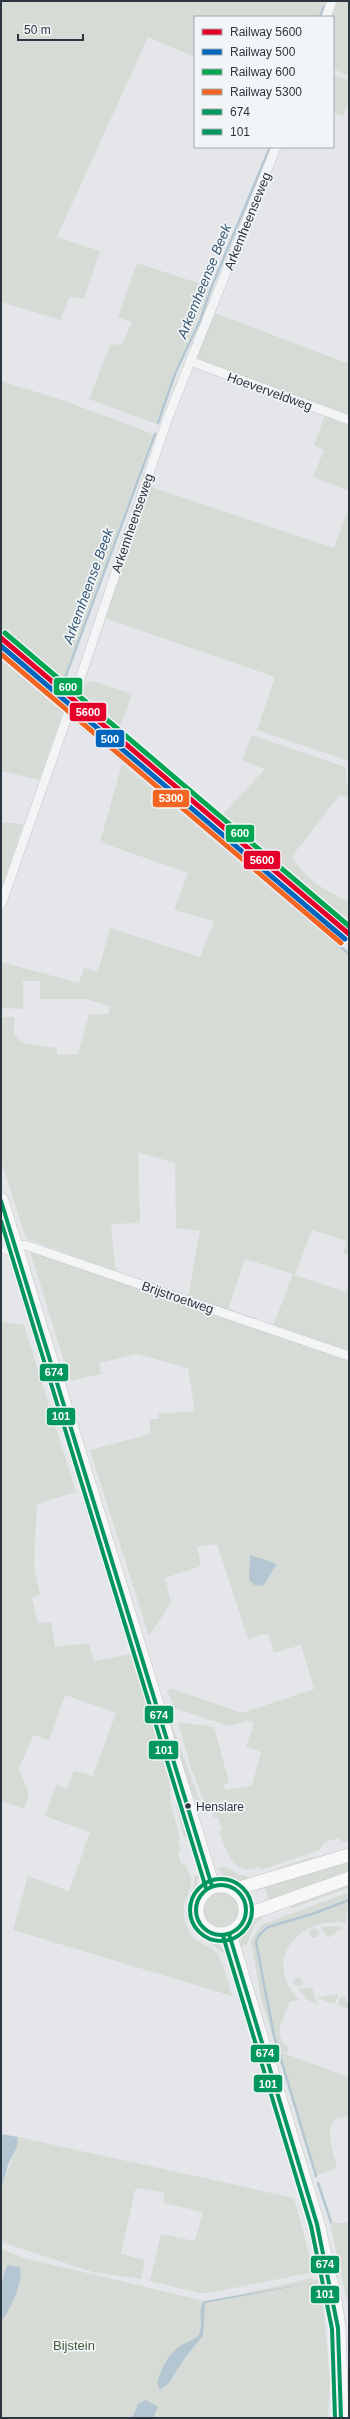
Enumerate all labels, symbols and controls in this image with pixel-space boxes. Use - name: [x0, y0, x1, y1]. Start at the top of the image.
- scale bar: [18, 16, 83, 42]
- legend: [194, 16, 334, 148]
- text: 50 m: [24, 23, 51, 37]
- text: Railway 5600: [230, 25, 302, 39]
- text: Railway 500: [230, 45, 296, 59]
- text: Railway 600: [230, 65, 296, 79]
- text: Railway 5300: [230, 85, 302, 99]
- text: 674: [230, 105, 250, 119]
- text: 101: [230, 125, 250, 139]
- street label: Arkemheenseweg: [221, 170, 274, 272]
- water label: Arkemheense Beek: [173, 220, 235, 342]
- street label: Hoeverveldweg: [225, 369, 314, 414]
- street label: Arkemheenseweg: [108, 472, 157, 575]
- water label: Arkemheense Beek: [59, 525, 117, 647]
- line badge: 600: [53, 677, 83, 696]
- text: 600: [59, 681, 77, 693]
- line badge: 5600: [69, 702, 107, 722]
- text: 5600: [76, 706, 100, 718]
- line badge: 500: [95, 729, 125, 748]
- text: 500: [101, 733, 119, 745]
- line badge: 5300: [152, 789, 190, 808]
- text: 5300: [159, 792, 183, 804]
- line badge: 600: [225, 824, 255, 843]
- text: 600: [231, 827, 249, 839]
- line badge: 5600: [243, 850, 281, 870]
- text: 5600: [250, 854, 274, 866]
- street label: Brijstroetweg: [140, 1278, 216, 1317]
- line badge: 674: [39, 1363, 69, 1382]
- text: 674: [45, 1366, 64, 1378]
- line badge: 101: [46, 1407, 76, 1426]
- text: 101: [52, 1410, 70, 1422]
- line badge: 674: [144, 1705, 174, 1724]
- text: 674: [150, 1709, 169, 1721]
- line badge: 101: [148, 1740, 179, 1760]
- text: 101: [155, 1744, 173, 1756]
- place label: Henslare: [196, 1800, 244, 1814]
- marker: Henslare: [183, 1801, 193, 1811]
- line badge: 674: [250, 2044, 280, 2063]
- text: 674: [256, 2047, 275, 2059]
- line badge: 101: [253, 2074, 283, 2093]
- text: 101: [259, 2078, 277, 2090]
- line badge: 674: [310, 2255, 340, 2274]
- text: 674: [316, 2258, 335, 2270]
- line badge: 101: [310, 2285, 340, 2304]
- text: 101: [316, 2288, 334, 2300]
- park label: Bijstein: [53, 2338, 95, 2353]

